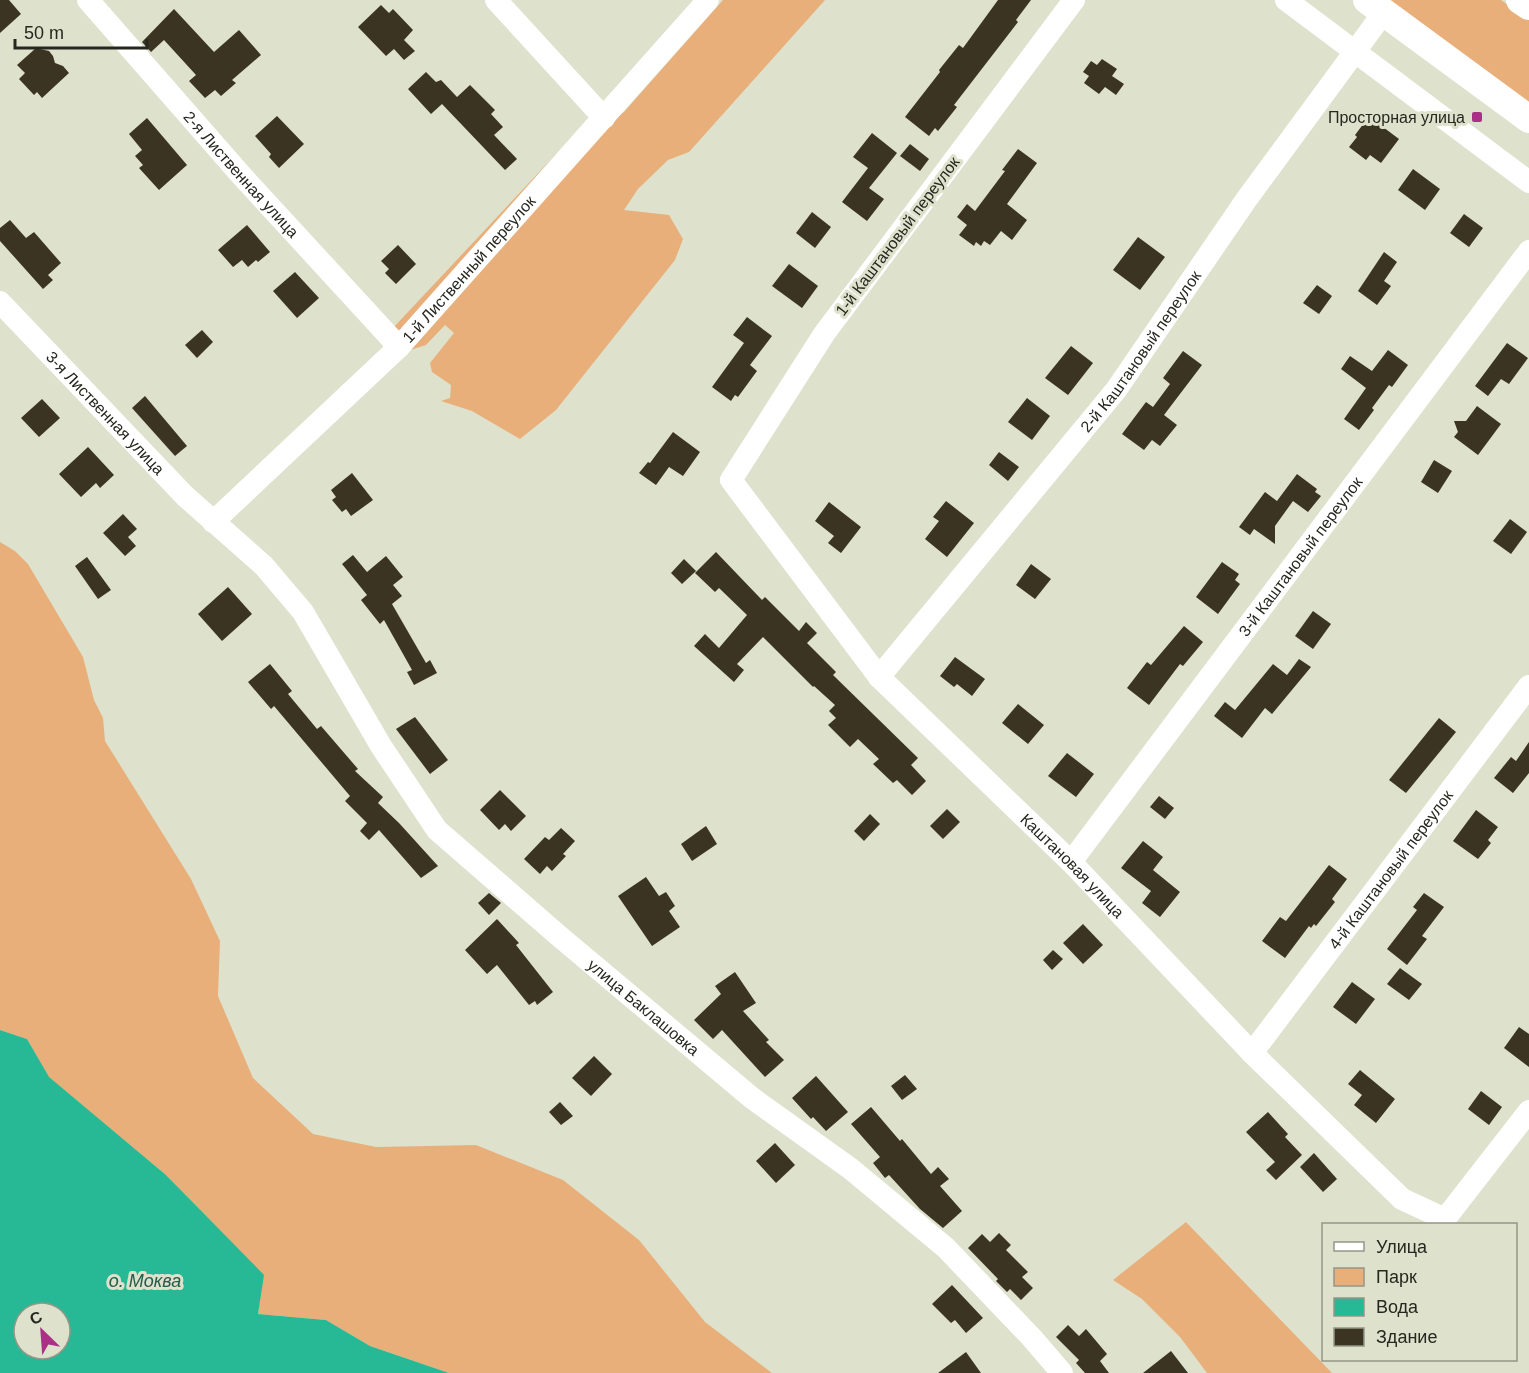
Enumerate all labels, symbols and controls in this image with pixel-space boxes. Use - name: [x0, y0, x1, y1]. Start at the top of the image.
- scale bar: [15, 12, 147, 50]
- text: 50 m: [24, 23, 64, 43]
- street label: 2-я Лиственная улица: [180, 108, 302, 241]
- place label: Просторная улица: [1328, 109, 1465, 126]
- marker: Просторная улица: [1470, 110, 1484, 124]
- street label: 1-й Каштановый переулок: [832, 153, 963, 319]
- street label: 1-й Лиственный переулок: [399, 192, 539, 346]
- street label: 2-й Каштановый переулок: [1077, 267, 1205, 435]
- street label: 3-я Лиственная улица: [43, 348, 168, 478]
- street label: 3-й Каштановый переулок: [1235, 473, 1366, 639]
- street label: 4-й Каштановый переулок: [1326, 786, 1457, 952]
- street label: Каштановая улица: [1017, 810, 1127, 921]
- street label: улица Баклашовка: [584, 956, 702, 1059]
- legend: [1322, 1223, 1517, 1361]
- text: Улица: [1376, 1237, 1428, 1257]
- text: Парк: [1376, 1267, 1417, 1287]
- water label: о. Моква: [109, 1271, 181, 1291]
- text: Вода: [1376, 1297, 1419, 1317]
- north arrow: [12, 1301, 72, 1361]
- text: С: [27, 1308, 45, 1328]
- text: Здание: [1376, 1327, 1437, 1347]

